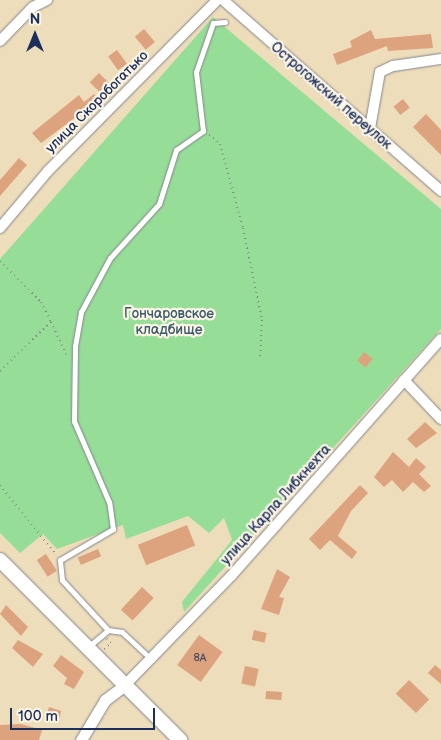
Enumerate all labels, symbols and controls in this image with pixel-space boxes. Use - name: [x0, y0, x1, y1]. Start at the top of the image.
- north arrow: [10, 10, 60, 60]
- text: N: [30, 11, 40, 28]
- street label: Острогожский переулок: [267, 39, 395, 153]
- street label: улица Скоробогатько: [42, 47, 152, 157]
- park label: Гончаровское кладбище: [124, 306, 214, 338]
- street label: улица Карла Либкнехта: [218, 441, 334, 569]
- house number: 8А: [193, 651, 207, 665]
- scale bar: [12, 698, 158, 730]
- text: 100 m: [18, 707, 58, 726]

